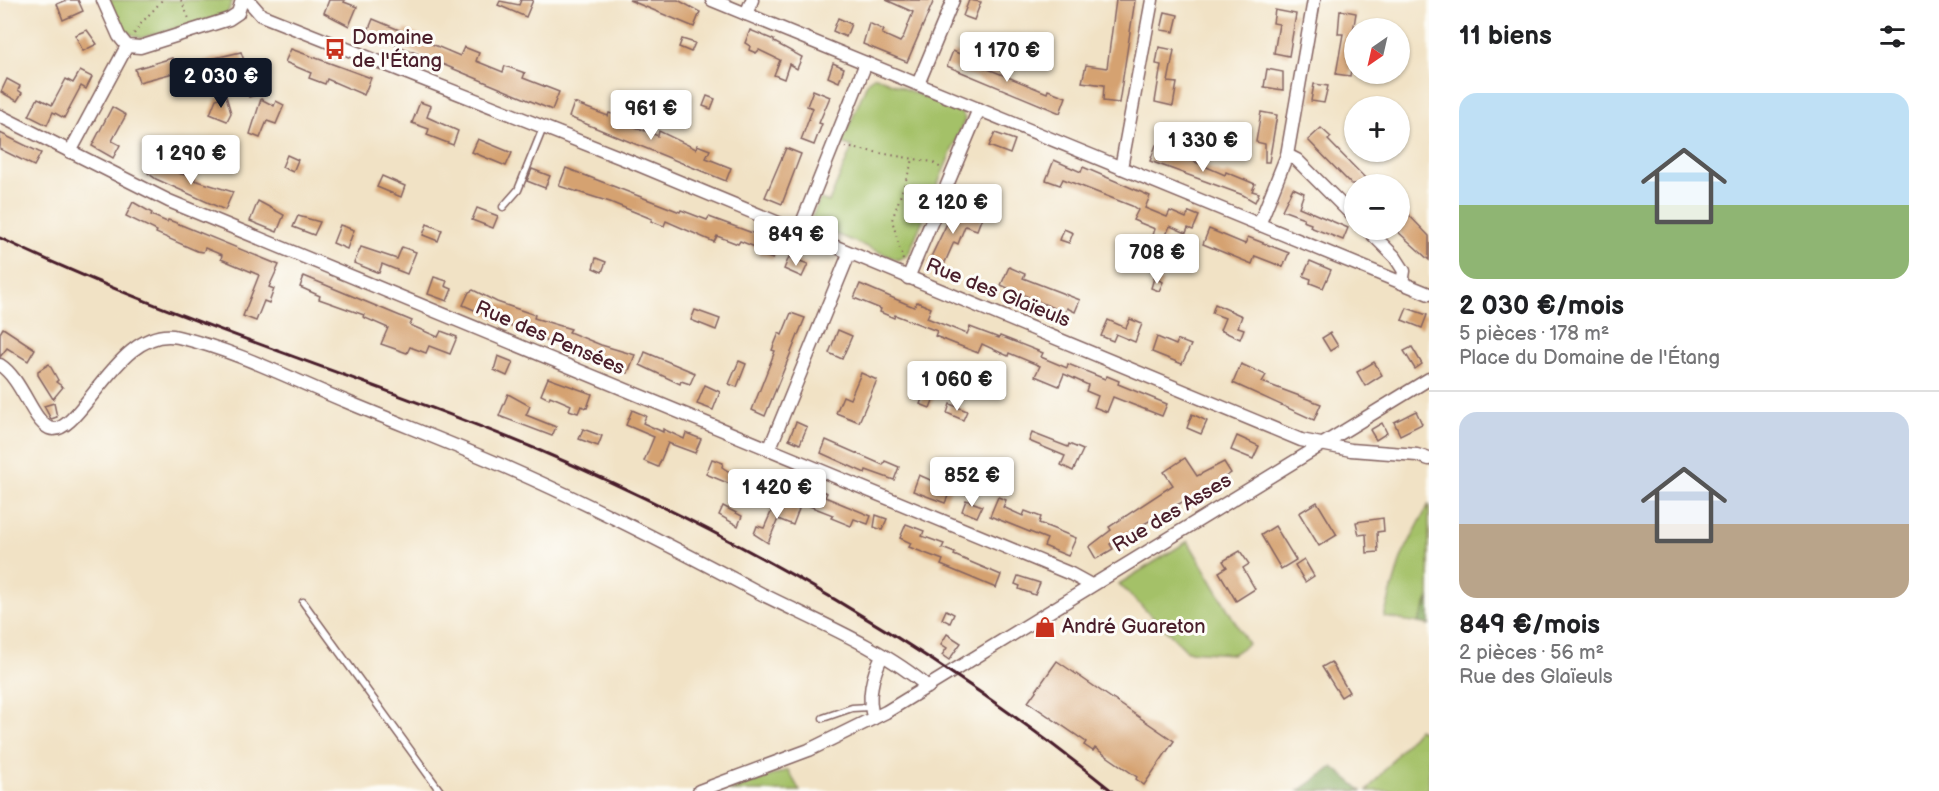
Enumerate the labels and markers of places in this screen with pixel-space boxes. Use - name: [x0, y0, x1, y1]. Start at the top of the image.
- place label: Domaine de l'Étang: [352, 26, 442, 73]
- pin: 1 170 €: [952, 32, 1062, 83]
- bus stop icon: Domaine de l'Étang: [323, 37, 347, 61]
- pin: 2 030 €: [166, 58, 276, 109]
- pin: 961 €: [609, 90, 693, 141]
- pin: 1 330 €: [1148, 122, 1258, 173]
- pin: 1 290 €: [136, 135, 246, 186]
- pin: 2 120 €: [898, 184, 1008, 235]
- pin: 849 €: [754, 216, 838, 267]
- pin: 708 €: [1115, 234, 1199, 285]
- pin: 1 060 €: [902, 361, 1012, 412]
- pin: 852 €: [930, 457, 1014, 508]
- pin: 1 420 €: [722, 469, 832, 520]
- shop icon: André Guareton: [1033, 615, 1057, 639]
- place label: André Guareton: [1062, 615, 1206, 639]

